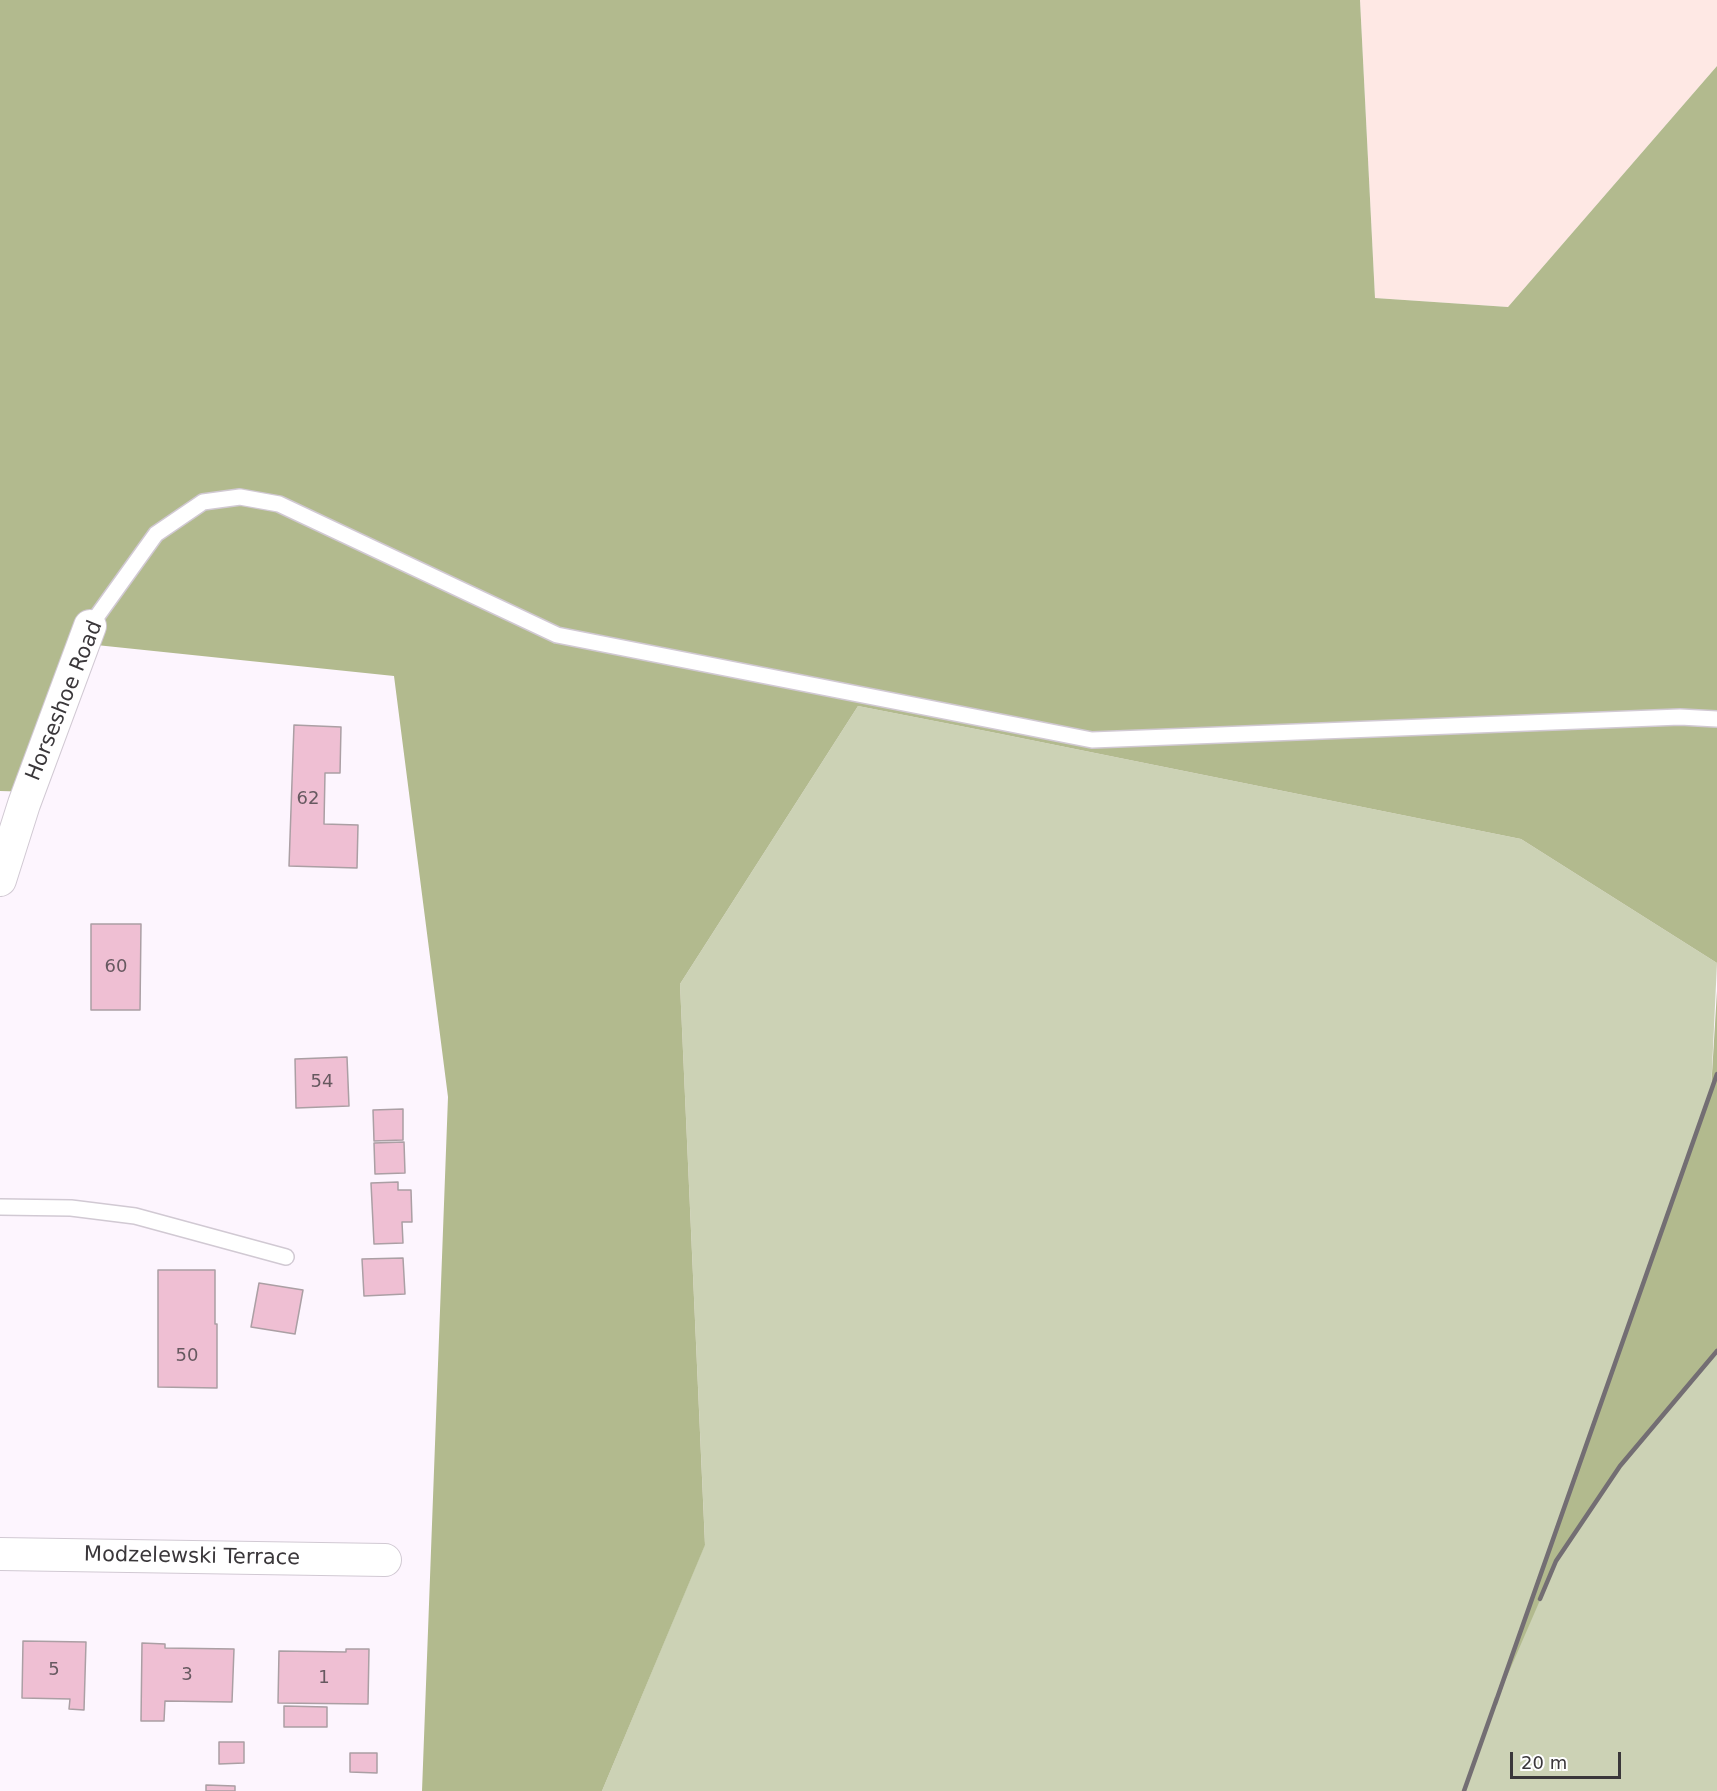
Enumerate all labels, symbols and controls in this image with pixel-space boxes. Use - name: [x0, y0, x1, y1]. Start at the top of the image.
- street label: Horseshoe Road: [21, 617, 109, 785]
- house number: 62: [297, 788, 319, 810]
- house number: 60: [105, 956, 127, 978]
- house number: 54: [311, 1071, 333, 1093]
- house number: 50: [176, 1345, 198, 1367]
- street label: Modzelewski Terrace: [84, 1543, 300, 1571]
- house number: 5: [48, 1659, 60, 1681]
- house number: 3: [181, 1664, 193, 1686]
- house number: 1: [318, 1667, 330, 1689]
- scale bar: [1513, 1740, 1624, 1778]
- text: 20 m: [1521, 1752, 1567, 1773]

